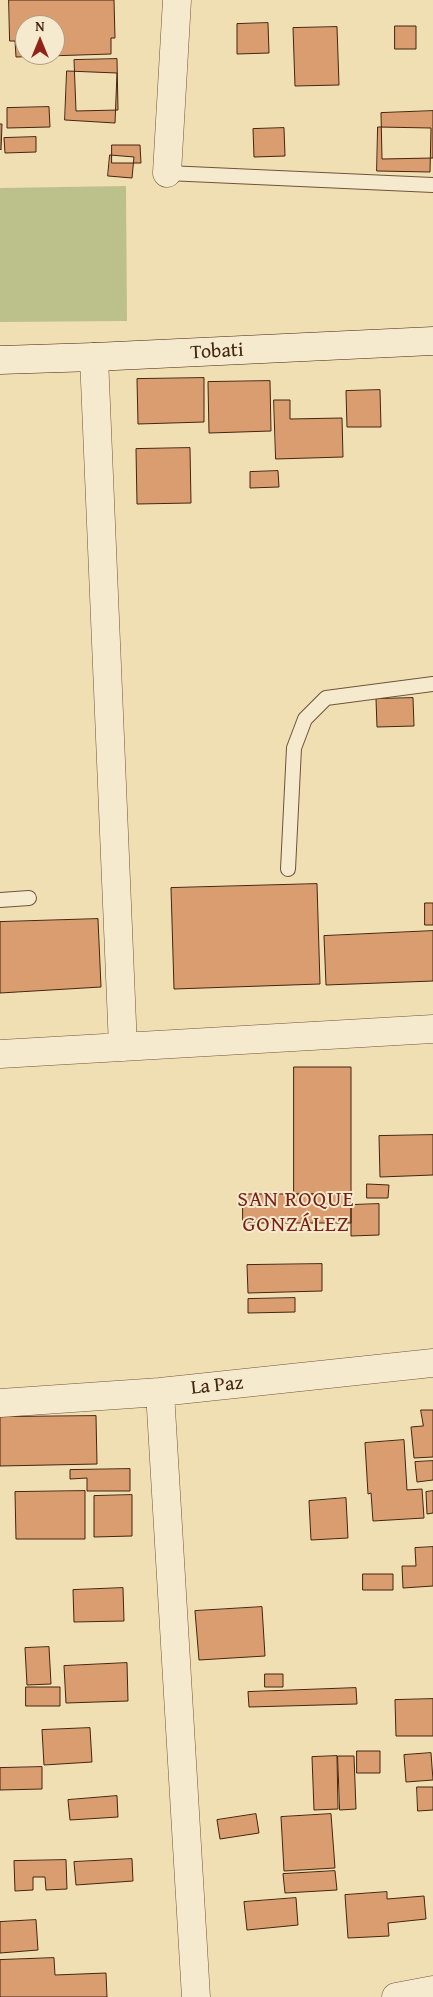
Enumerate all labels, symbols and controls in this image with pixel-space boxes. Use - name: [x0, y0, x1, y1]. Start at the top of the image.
- north arrow: [15, 15, 65, 65]
- text: N: [35, 16, 45, 36]
- street label: Tobati: [190, 339, 244, 365]
- district label: SAN ROQUE GONZÁLEZ: [236, 1187, 356, 1238]
- street label: La Paz: [190, 1371, 244, 1401]

